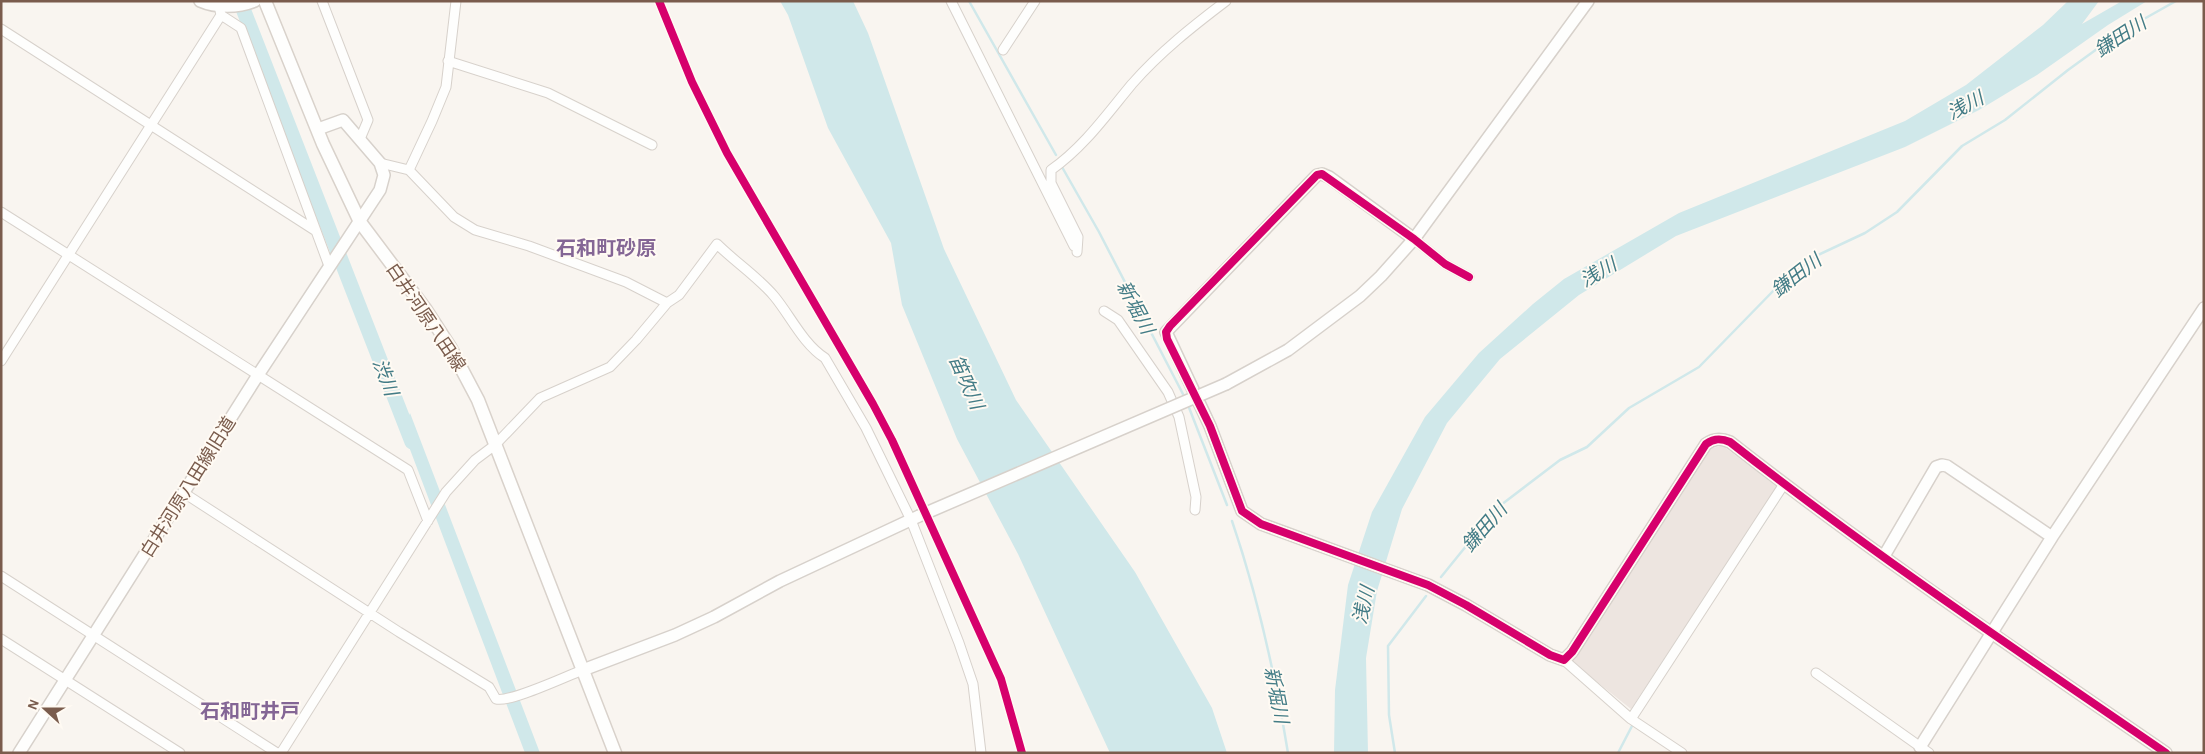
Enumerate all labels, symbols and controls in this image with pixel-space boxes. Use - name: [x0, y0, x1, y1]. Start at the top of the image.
- water label: 鎌田川: [2091, 12, 2152, 61]
- water label: 浅川: [1944, 87, 1989, 124]
- district label: 石和町砂原: [556, 238, 656, 259]
- water label: 鎌田川: [1768, 249, 1827, 301]
- water label: 浅川: [1577, 254, 1622, 291]
- street label: 白井河原八田線: [382, 259, 470, 375]
- water label: 新堀川: [1113, 278, 1158, 339]
- water label: 笛吹川: [945, 352, 989, 414]
- water label: 渋川: [369, 356, 402, 401]
- street label: 白井河原八田線旧道: [137, 413, 239, 561]
- water label: 鎌田川: [1459, 498, 1512, 556]
- water label: 浅川: [1350, 583, 1378, 626]
- water label: 新堀川: [1261, 665, 1292, 727]
- north arrow: [20, 684, 70, 734]
- text: N: [26, 698, 42, 712]
- district label: 石和町井戸: [200, 700, 300, 722]

